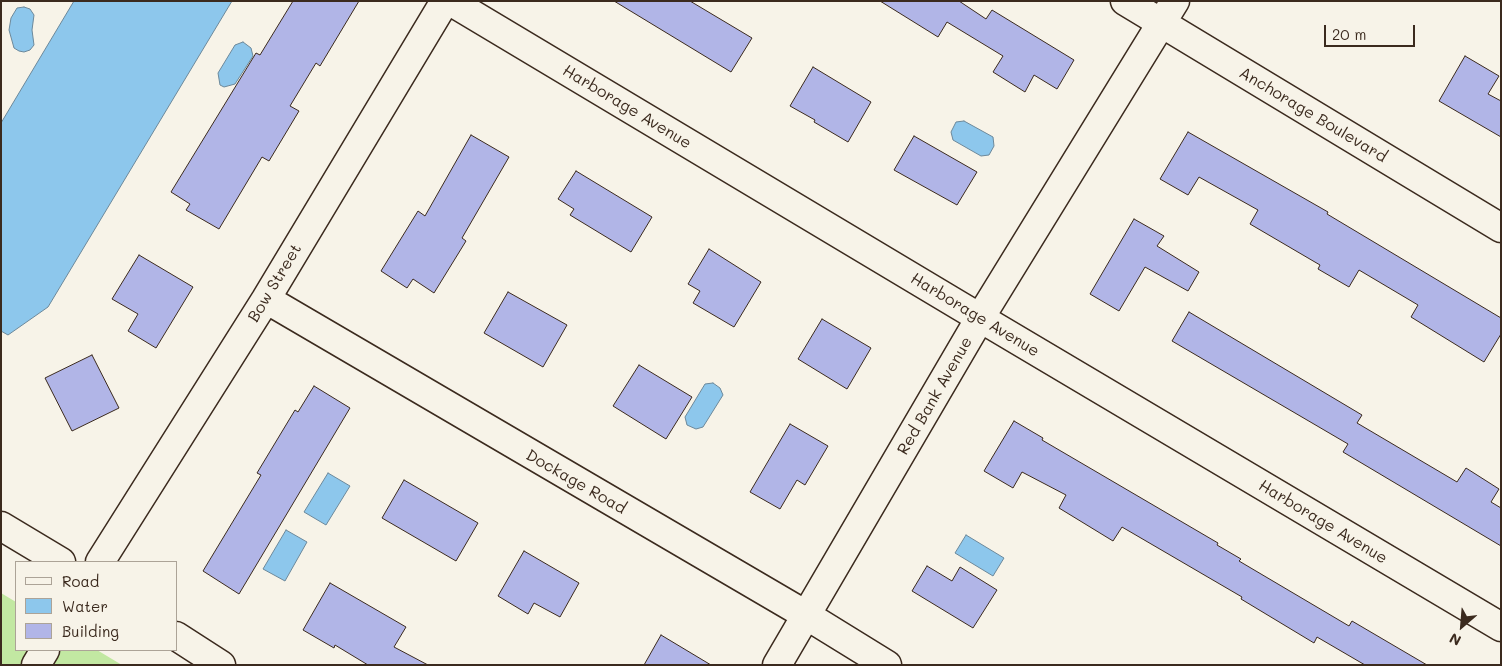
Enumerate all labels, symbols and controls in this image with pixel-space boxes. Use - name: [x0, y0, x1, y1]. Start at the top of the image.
- scale bar: [1327, 15, 1418, 47]
- text: 20 m: [1332, 24, 1366, 44]
- street label: Harborage Avenue: [559, 61, 695, 153]
- street label: Anchorage Boulevard: [1236, 63, 1390, 167]
- street label: Bow Street: [244, 240, 306, 326]
- street label: Harborage Avenue: [907, 269, 1043, 361]
- street label: Red Bank Avenue: [893, 334, 977, 458]
- street label: Dockage Road: [522, 446, 630, 518]
- street label: Harborage Avenue: [1255, 476, 1391, 568]
- legend: [15, 561, 178, 651]
- text: Road: [62, 571, 99, 591]
- text: Water: [62, 596, 108, 616]
- north arrow: [1437, 601, 1487, 651]
- text: Building: [62, 621, 119, 641]
- text: N: [1446, 629, 1464, 651]

